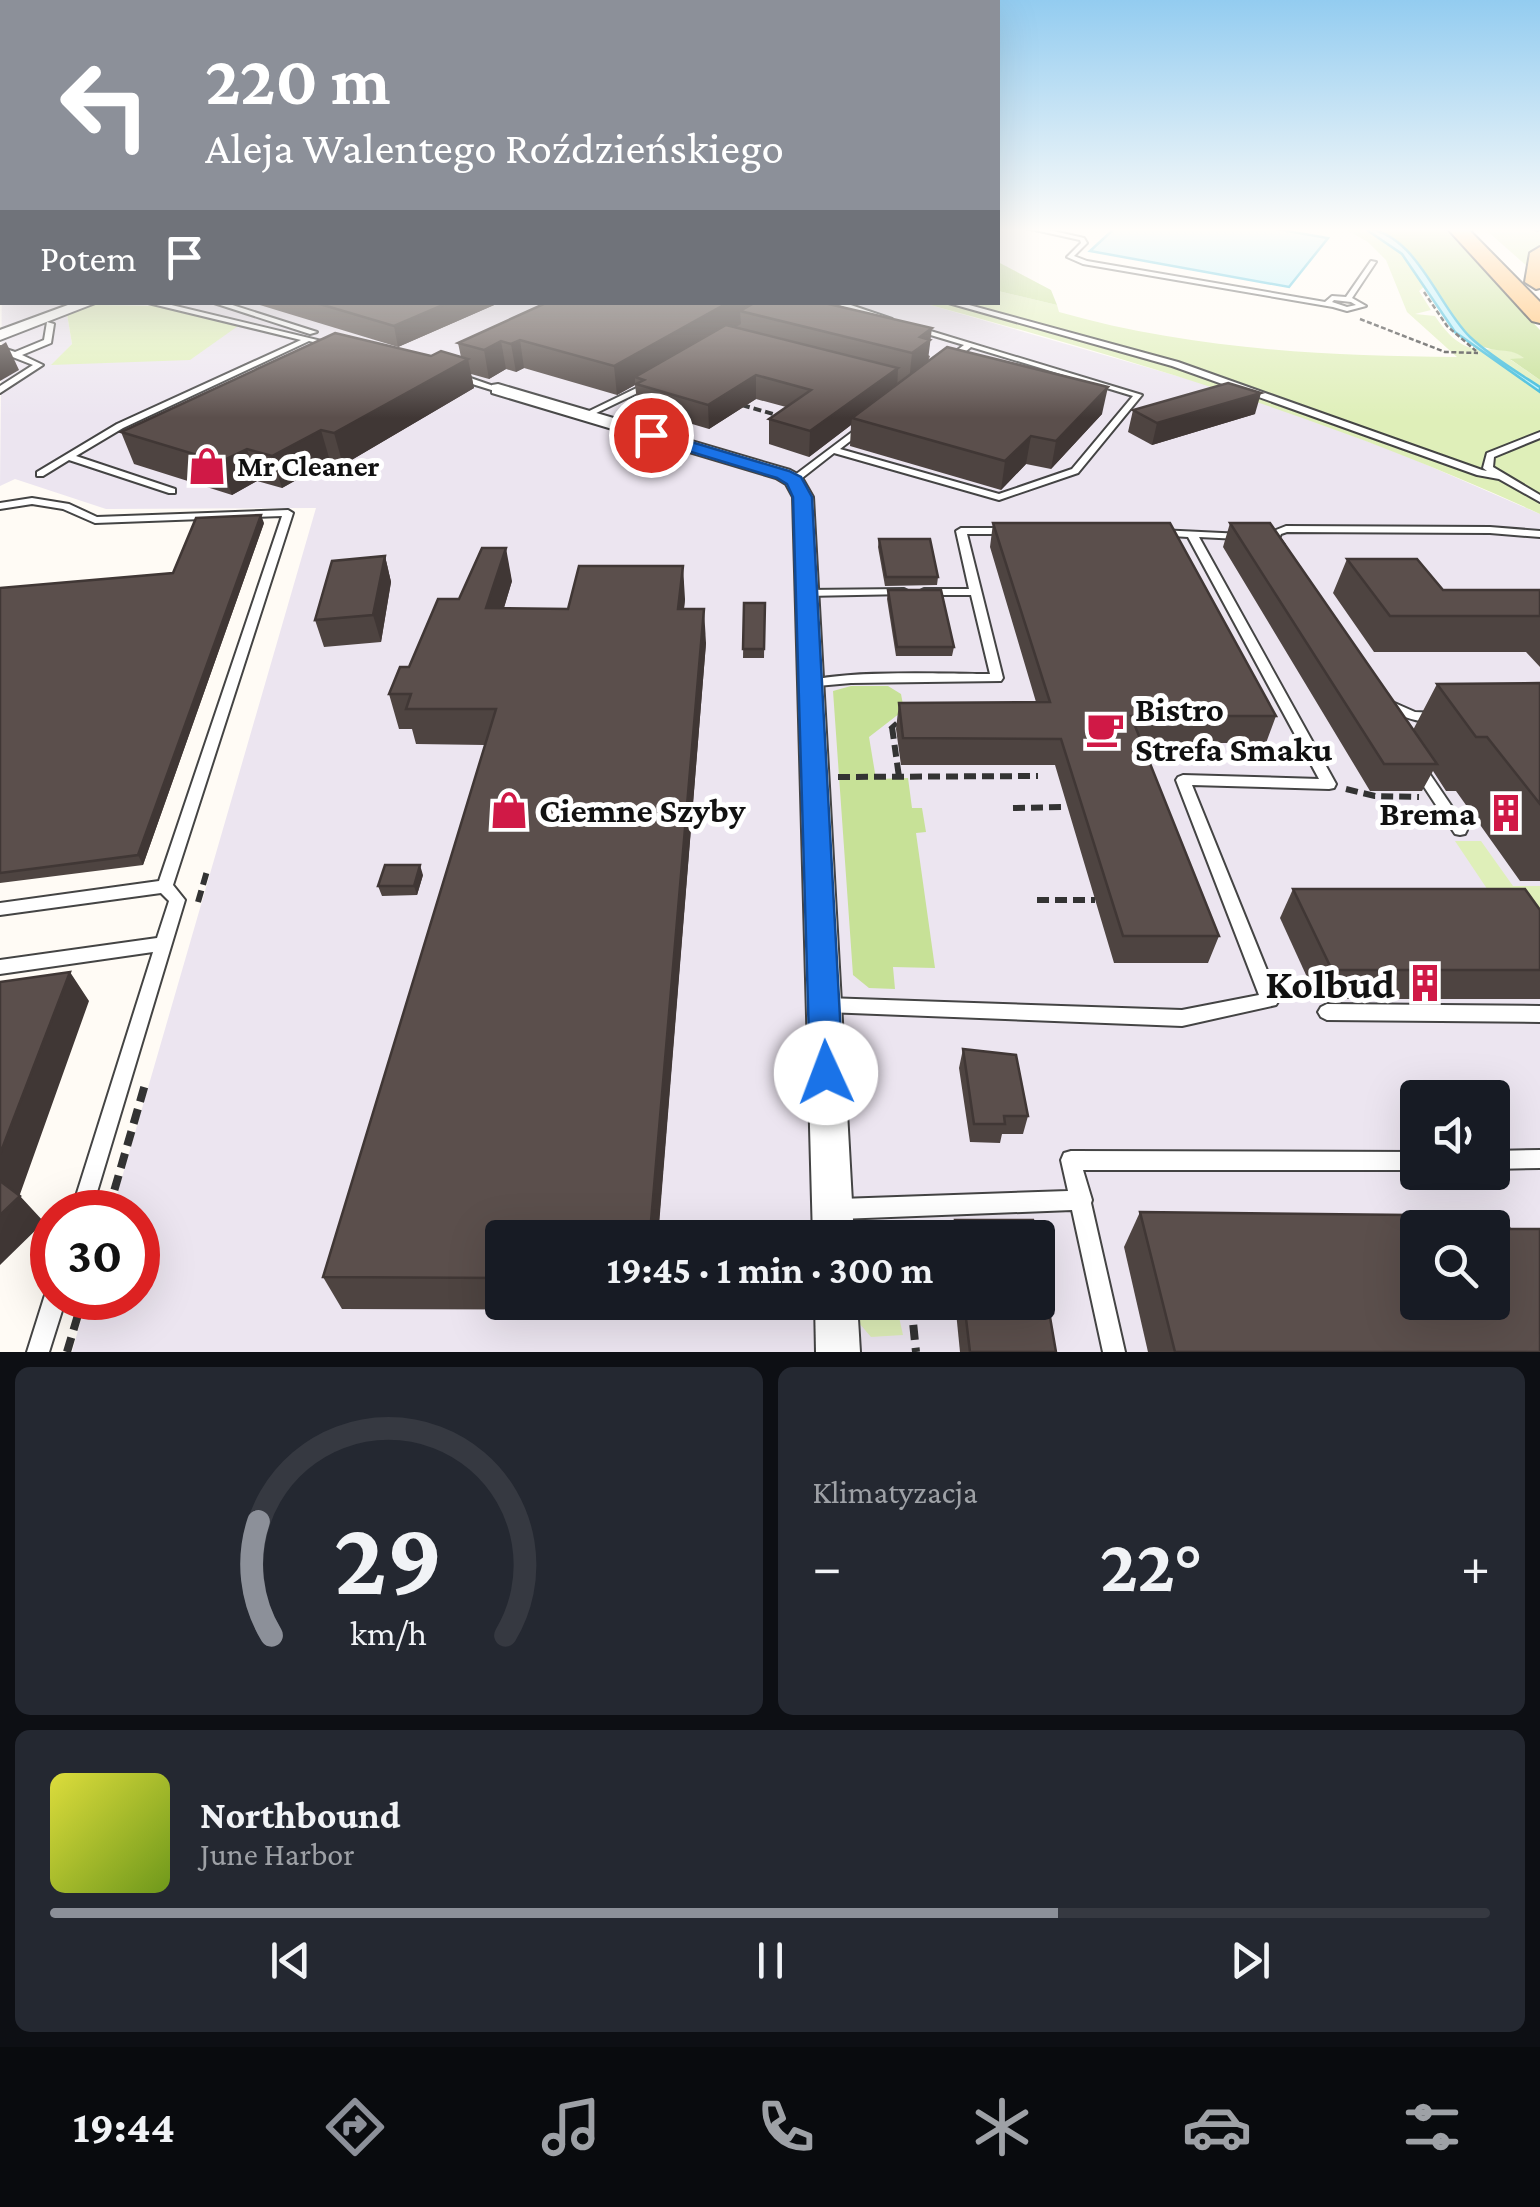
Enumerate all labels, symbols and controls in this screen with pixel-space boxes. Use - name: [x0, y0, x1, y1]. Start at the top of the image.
- icon: left: [40, 40, 170, 170]
- text: 220 m: [205, 41, 391, 119]
- text: Aleja Walentego Roździeńskiego: [205, 123, 784, 173]
- icon: arrive: [157, 230, 212, 285]
- text: Potem: [40, 237, 137, 279]
- pin: [609, 393, 694, 478]
- icon: arrive: [624, 408, 679, 463]
- shop icon: Mr Cleaner: [186, 445, 228, 487]
- place label: Mr Cleaner: [237, 449, 380, 482]
- place label: Bistro Strefa Smaku: [1135, 690, 1333, 769]
- cafe icon: Bistro Strefa Smaku: [1084, 708, 1126, 750]
- shop icon: Ciemne Szyby: [488, 789, 530, 831]
- place label: Ciemne Szyby: [539, 791, 746, 830]
- building icon: Brema: [1485, 792, 1527, 834]
- place label: Brema: [1379, 794, 1476, 833]
- place label: Kolbud: [1265, 960, 1395, 1007]
- building icon: Kolbud: [1404, 962, 1446, 1004]
- position arrow: [774, 1021, 878, 1125]
- map controls: [1400, 1080, 1510, 1320]
- button: sound: [1400, 1080, 1510, 1190]
- speed limit sign: 30: [30, 1190, 160, 1320]
- button: search: [1400, 1210, 1510, 1320]
- text: 19:45 · 1 min · 300 m: [607, 1249, 933, 1291]
- text: Klimatyzacja: [813, 1474, 978, 1510]
- text: 29: [334, 1500, 443, 1615]
- text: 22°: [1100, 1524, 1203, 1607]
- text: −: [813, 1536, 842, 1597]
- text: +: [1461, 1536, 1490, 1597]
- text: km/h: [350, 1613, 427, 1653]
- text: Northbound: [200, 1794, 401, 1836]
- text: June Harbor: [200, 1836, 355, 1872]
- icon: previous: [263, 1933, 318, 1988]
- icon: pause: [743, 1933, 798, 1988]
- icon: next: [1223, 1933, 1278, 1988]
- icon: directions: [320, 2092, 390, 2162]
- icon: music: [536, 2092, 606, 2162]
- icon: phone: [751, 2092, 821, 2162]
- icon: climate: [967, 2092, 1037, 2162]
- icon: car: [1182, 2092, 1252, 2162]
- icon: filters: [1397, 2092, 1467, 2162]
- text: 19:44: [73, 2102, 175, 2152]

